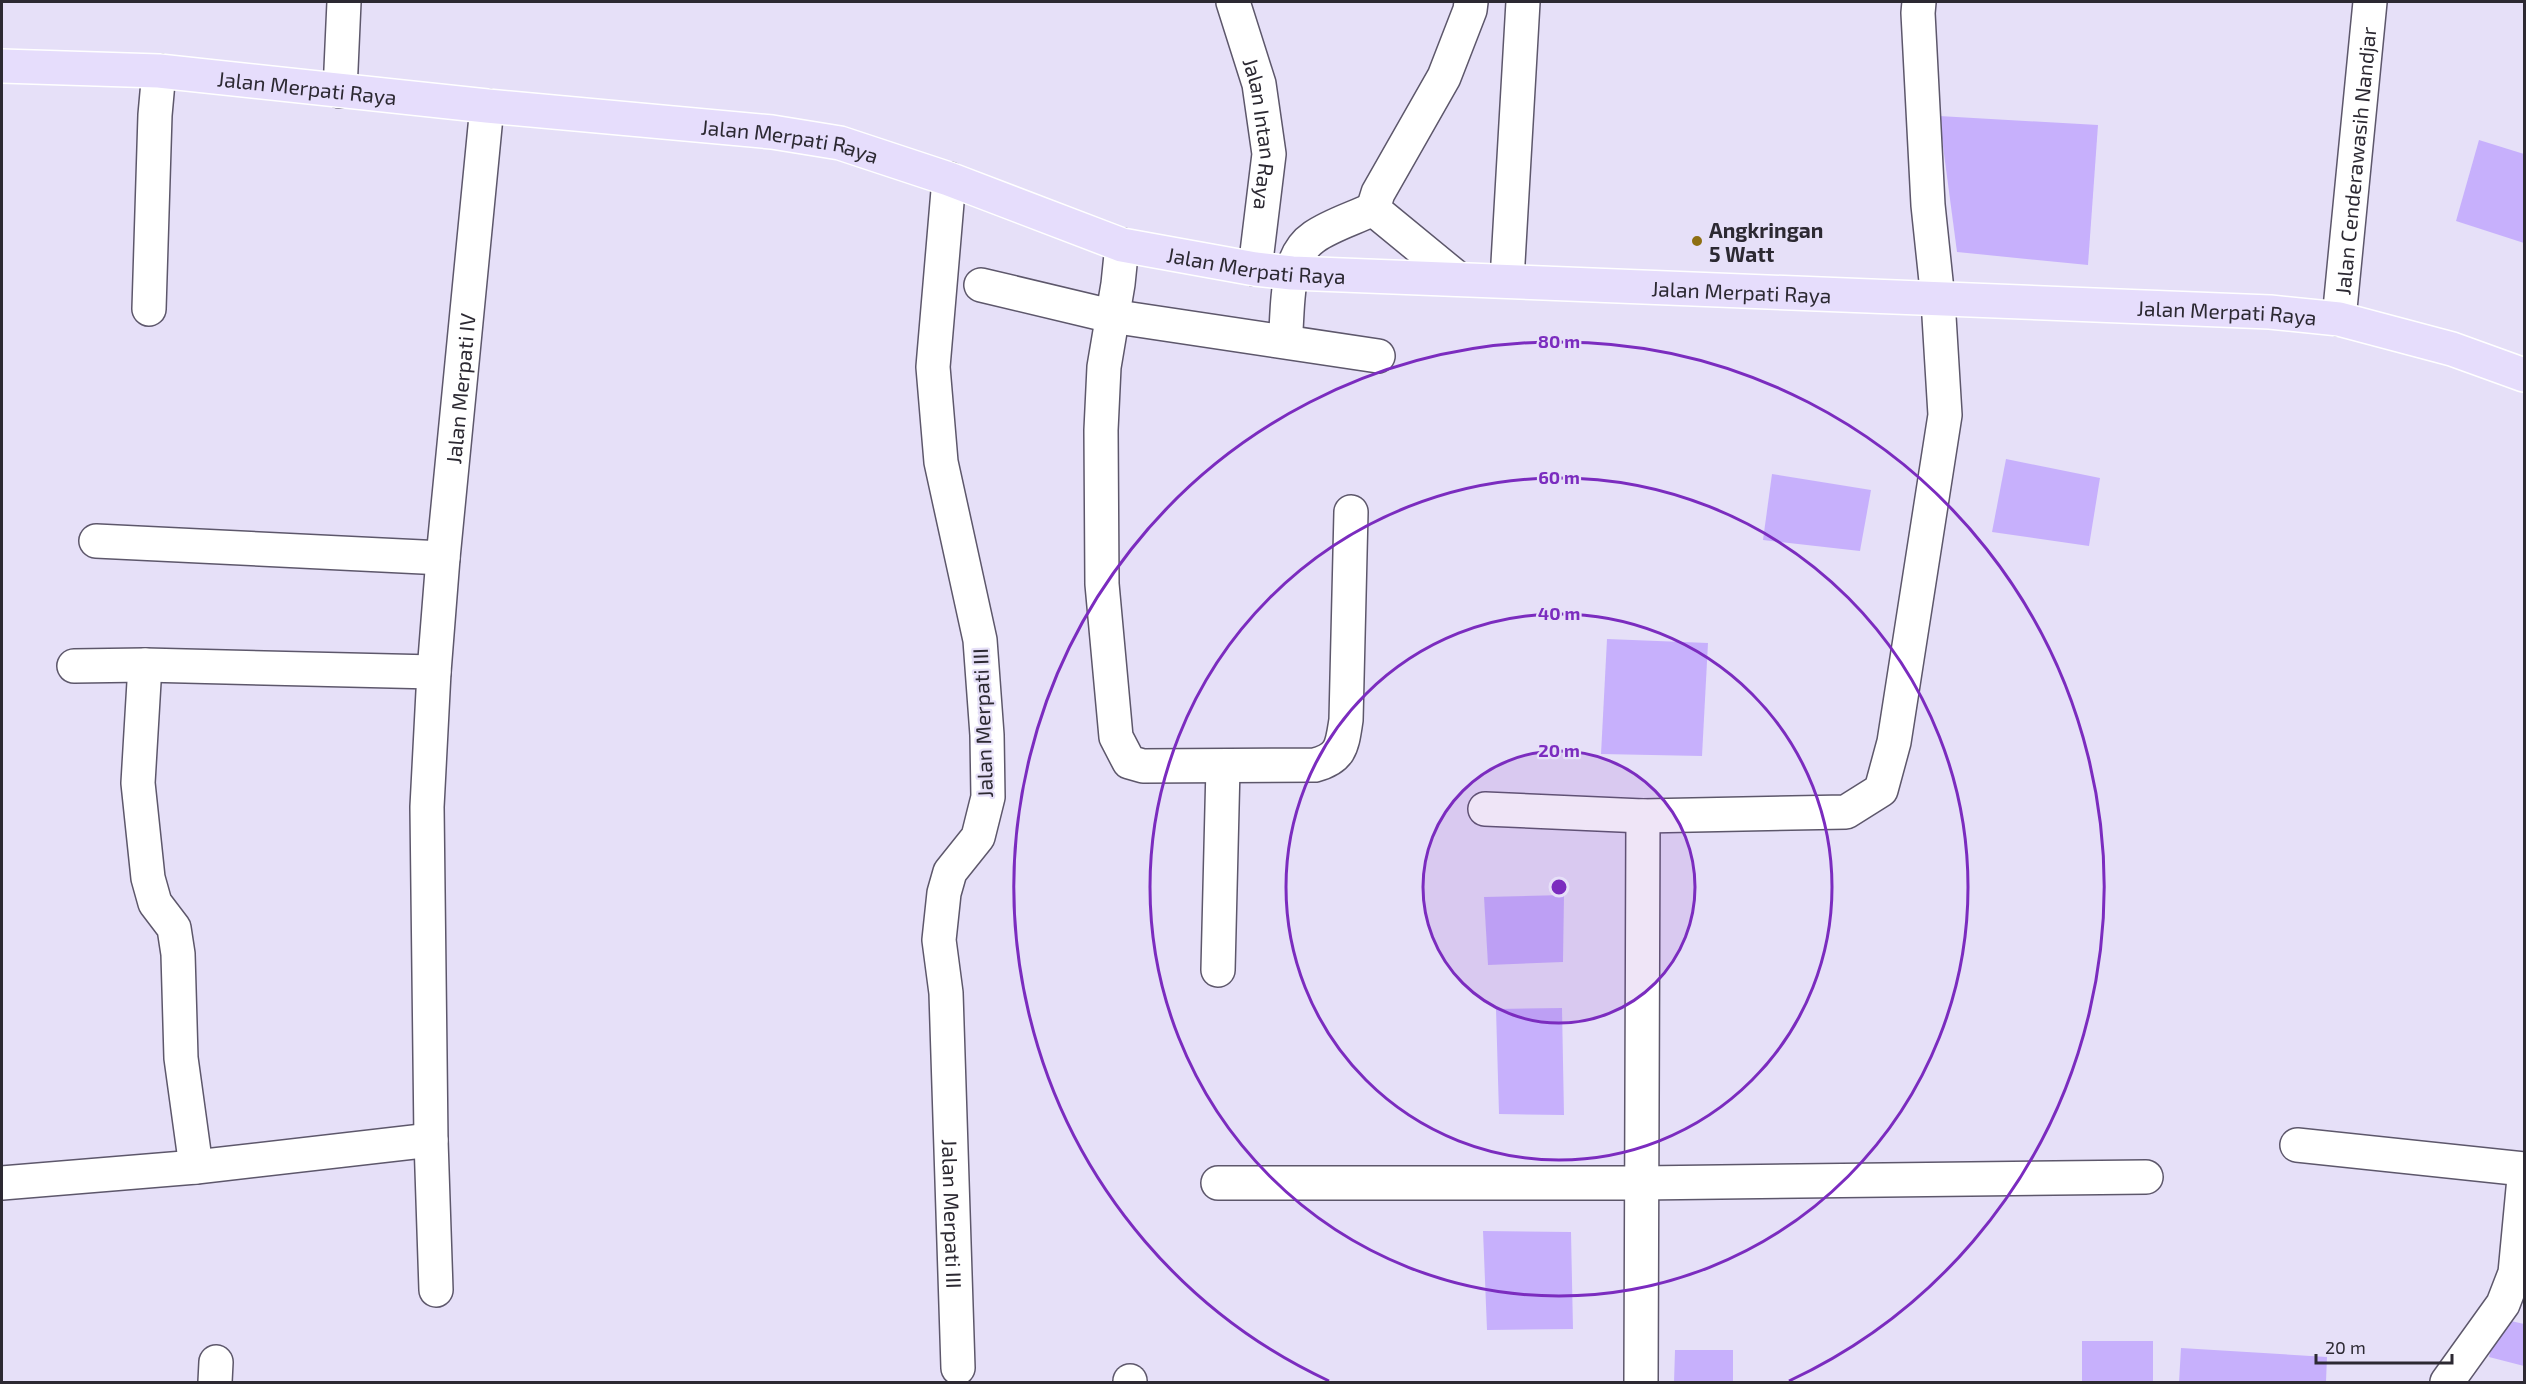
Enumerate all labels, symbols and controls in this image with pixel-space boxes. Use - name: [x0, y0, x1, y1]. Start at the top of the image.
- street label: Jalan Cenderawasih Nandjar: [2329, 25, 2380, 296]
- street label: Jalan Intan Raya: [1239, 54, 1282, 212]
- street label: Jalan Merpati Raya: [216, 65, 398, 109]
- street label: Jalan Merpati Raya: [700, 113, 882, 167]
- place label: Angkringan 5 Watt: [1709, 217, 1823, 266]
- marker: Angkringan 5 Watt: [1690, 234, 1704, 248]
- street label: Jalan Merpati Raya: [1165, 241, 1346, 288]
- street label: Jalan Merpati Raya: [1651, 275, 1832, 307]
- street label: Jalan Merpati Raya: [2136, 294, 2318, 329]
- street label: Jalan Merpati IV: [440, 312, 479, 465]
- text: 80 m: [1538, 330, 1580, 352]
- text: 60 m: [1538, 466, 1580, 488]
- text: 40 m: [1538, 602, 1580, 624]
- street label: Jalan Merpati III: [967, 648, 997, 798]
- text: 20 m: [1538, 739, 1580, 761]
- centre of rings: [1549, 877, 1569, 897]
- street label: Jalan Merpati III: [938, 1139, 968, 1289]
- scale bar: [2316, 1327, 2452, 1365]
- text: 20 m: [2325, 1336, 2366, 1358]

